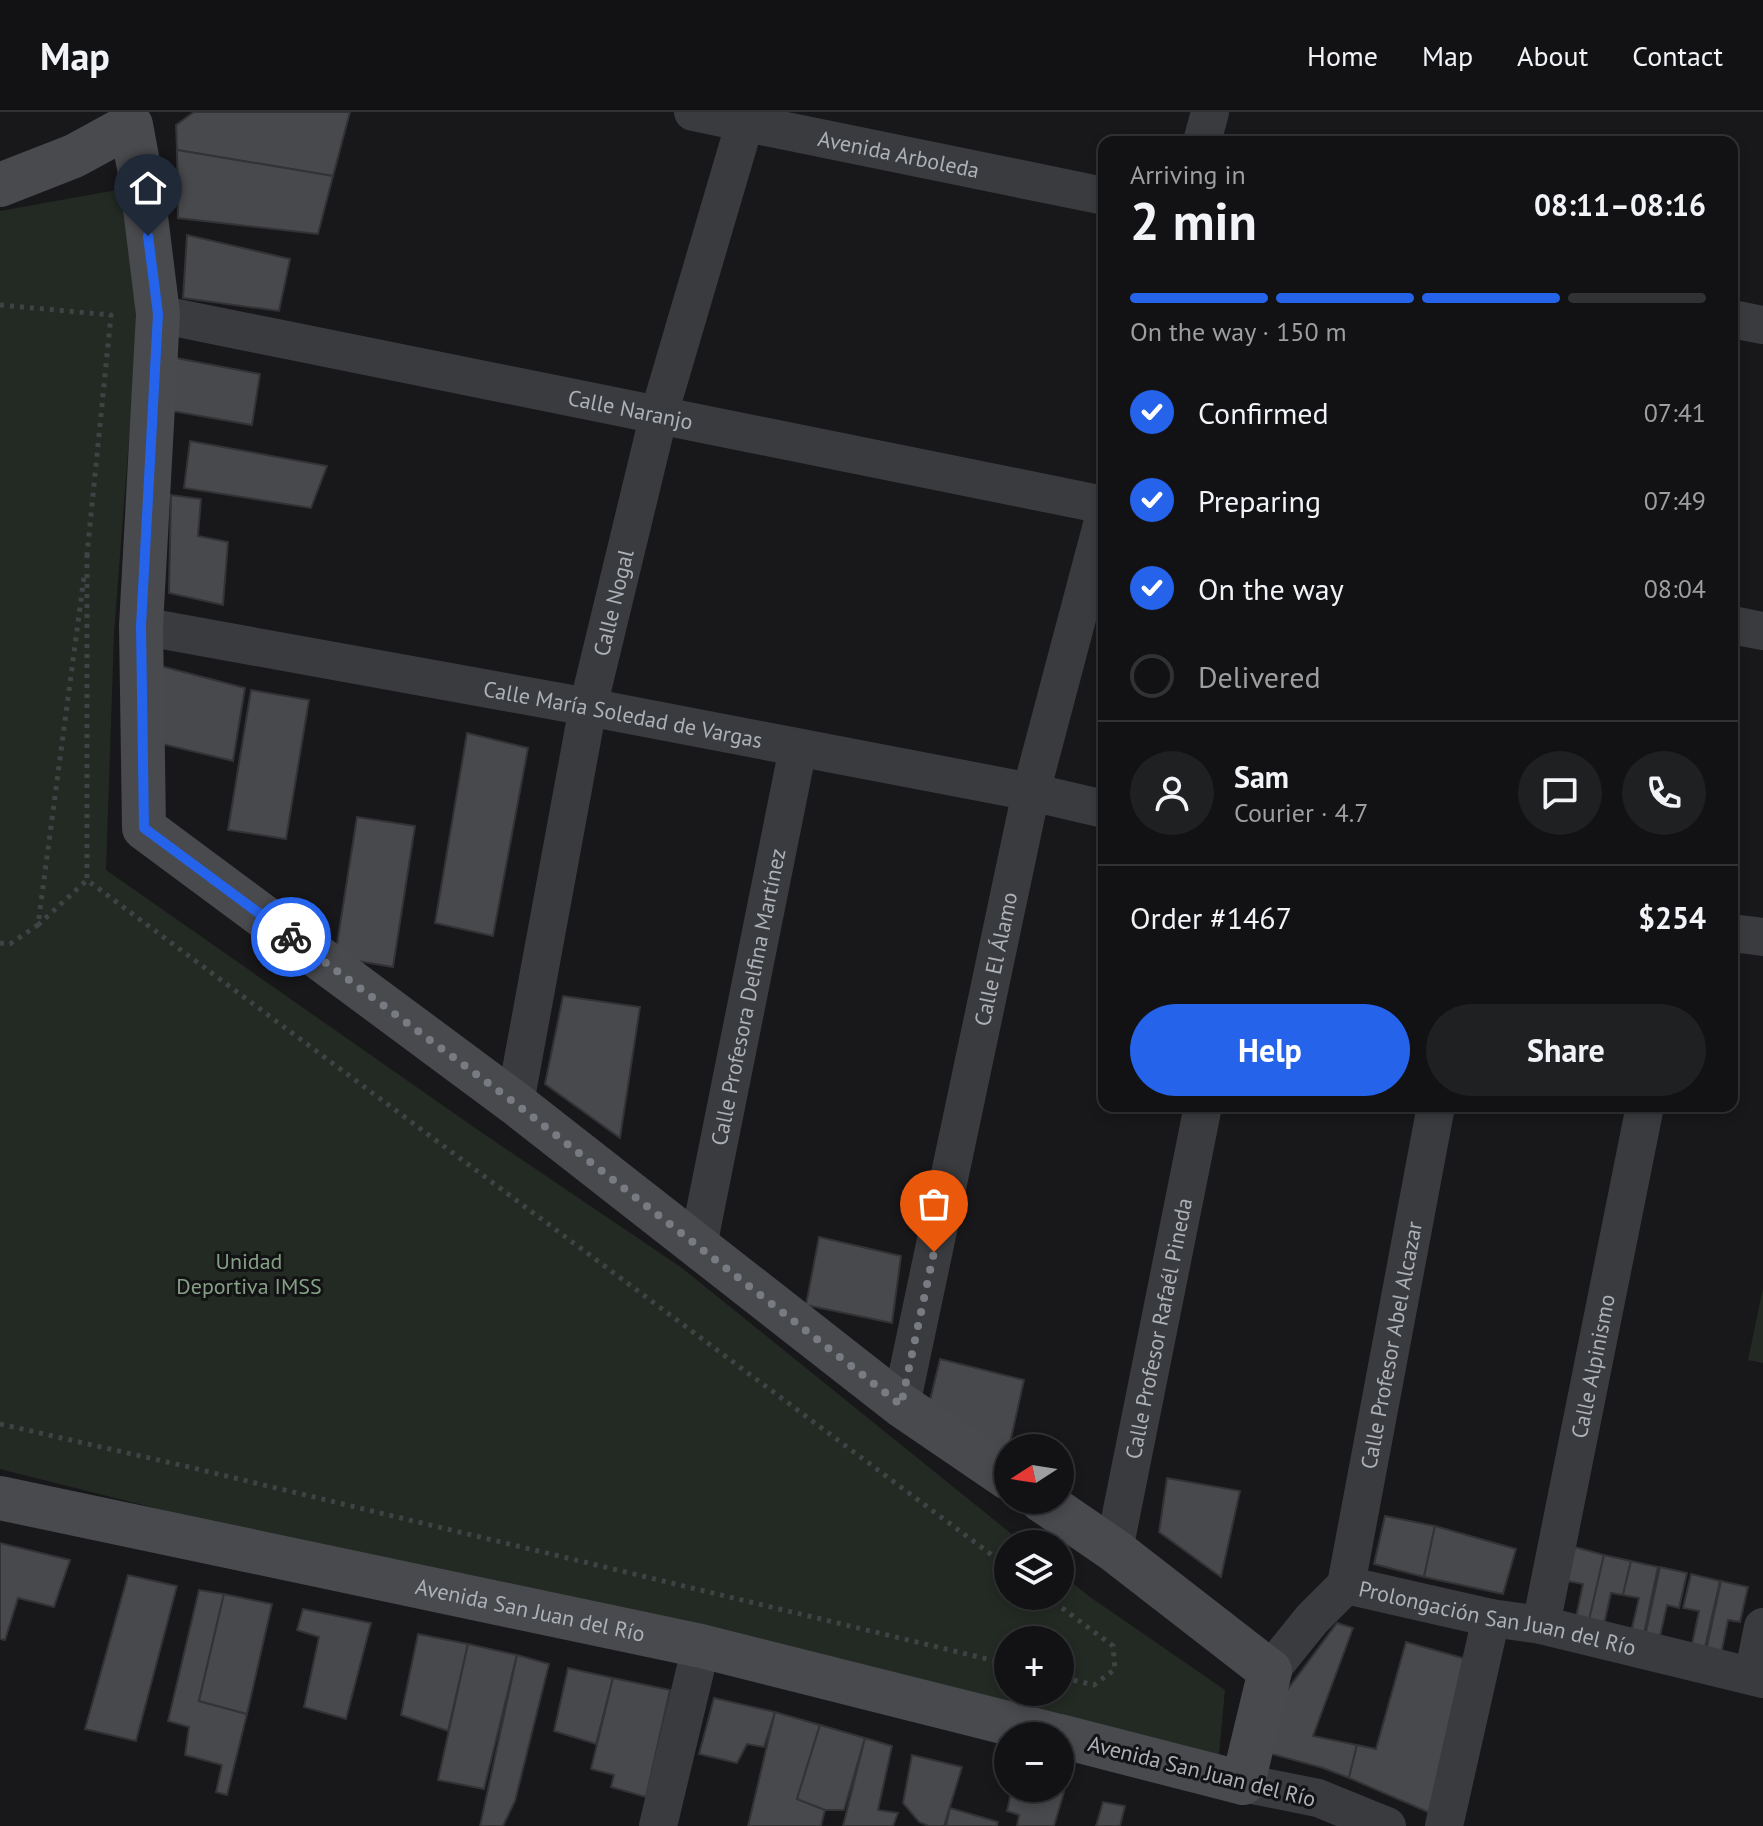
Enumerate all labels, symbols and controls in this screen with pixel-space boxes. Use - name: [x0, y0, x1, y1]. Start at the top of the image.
- text: Map: [40, 31, 110, 80]
- text: Home: [1307, 37, 1378, 74]
- text: Map: [1422, 37, 1473, 74]
- text: About: [1517, 37, 1588, 74]
- text: Contact: [1632, 37, 1723, 74]
- street label: Avenida Arboleda: [816, 124, 982, 184]
- pin: [114, 154, 182, 236]
- text: Arriving in: [1130, 158, 1246, 191]
- icon: home: [126, 166, 170, 210]
- text: 08:11–08:16: [1534, 185, 1706, 224]
- text: 2 min: [1130, 187, 1257, 254]
- text: On the way · 150 m: [1130, 315, 1347, 348]
- street label: Calle Naranjo: [565, 383, 695, 436]
- icon: check: [1130, 390, 1174, 434]
- text: Confirmed: [1198, 393, 1329, 432]
- text: 07:41: [1644, 396, 1706, 429]
- icon: check: [1130, 478, 1174, 522]
- text: Preparing: [1198, 481, 1321, 520]
- text: 07:49: [1644, 484, 1706, 517]
- street label: Calle Nogal: [587, 546, 640, 659]
- icon: check: [1130, 566, 1174, 610]
- text: On the way: [1198, 569, 1344, 608]
- text: 08:04: [1644, 572, 1706, 605]
- text: Delivered: [1198, 657, 1321, 696]
- street label: Calle María Soledad de Vargas: [481, 674, 765, 754]
- button: person: [1130, 751, 1214, 835]
- button: chat: [1518, 751, 1602, 835]
- button: phone: [1622, 751, 1706, 835]
- text: Sam: [1234, 757, 1289, 796]
- text: Courier · 4.7: [1234, 796, 1368, 829]
- street label: Calle Profesora Delfina Martínez: [705, 846, 791, 1148]
- street label: Calle El Álamo: [968, 889, 1023, 1029]
- courier: [251, 897, 331, 977]
- text: Order #1467: [1130, 898, 1292, 937]
- text: $254: [1638, 898, 1706, 937]
- icon: bike: [269, 915, 313, 959]
- button: Help: [1130, 1004, 1410, 1096]
- button: Share: [1426, 1004, 1706, 1096]
- pin: [900, 1170, 968, 1252]
- icon: bag: [912, 1182, 956, 1226]
- street label: Calle Profesor Rafaél Pineda: [1119, 1196, 1198, 1461]
- street label: Calle Profesor Abel Alcazar: [1354, 1219, 1428, 1471]
- park label: Unidad Deportiva IMSS: [176, 1247, 322, 1300]
- street label: Calle Alpinismo: [1565, 1292, 1621, 1441]
- north arrow: [994, 1434, 1074, 1514]
- map controls: [994, 1434, 1074, 1802]
- button: layers: [994, 1530, 1074, 1610]
- street label: Avenida San Juan del Río: [413, 1572, 648, 1648]
- street label: Prolongación San Juan del Río: [1356, 1574, 1639, 1662]
- button: +: [994, 1626, 1074, 1706]
- button: −: [994, 1722, 1074, 1802]
- street label: Avenida San Juan del Río: [1085, 1729, 1319, 1813]

